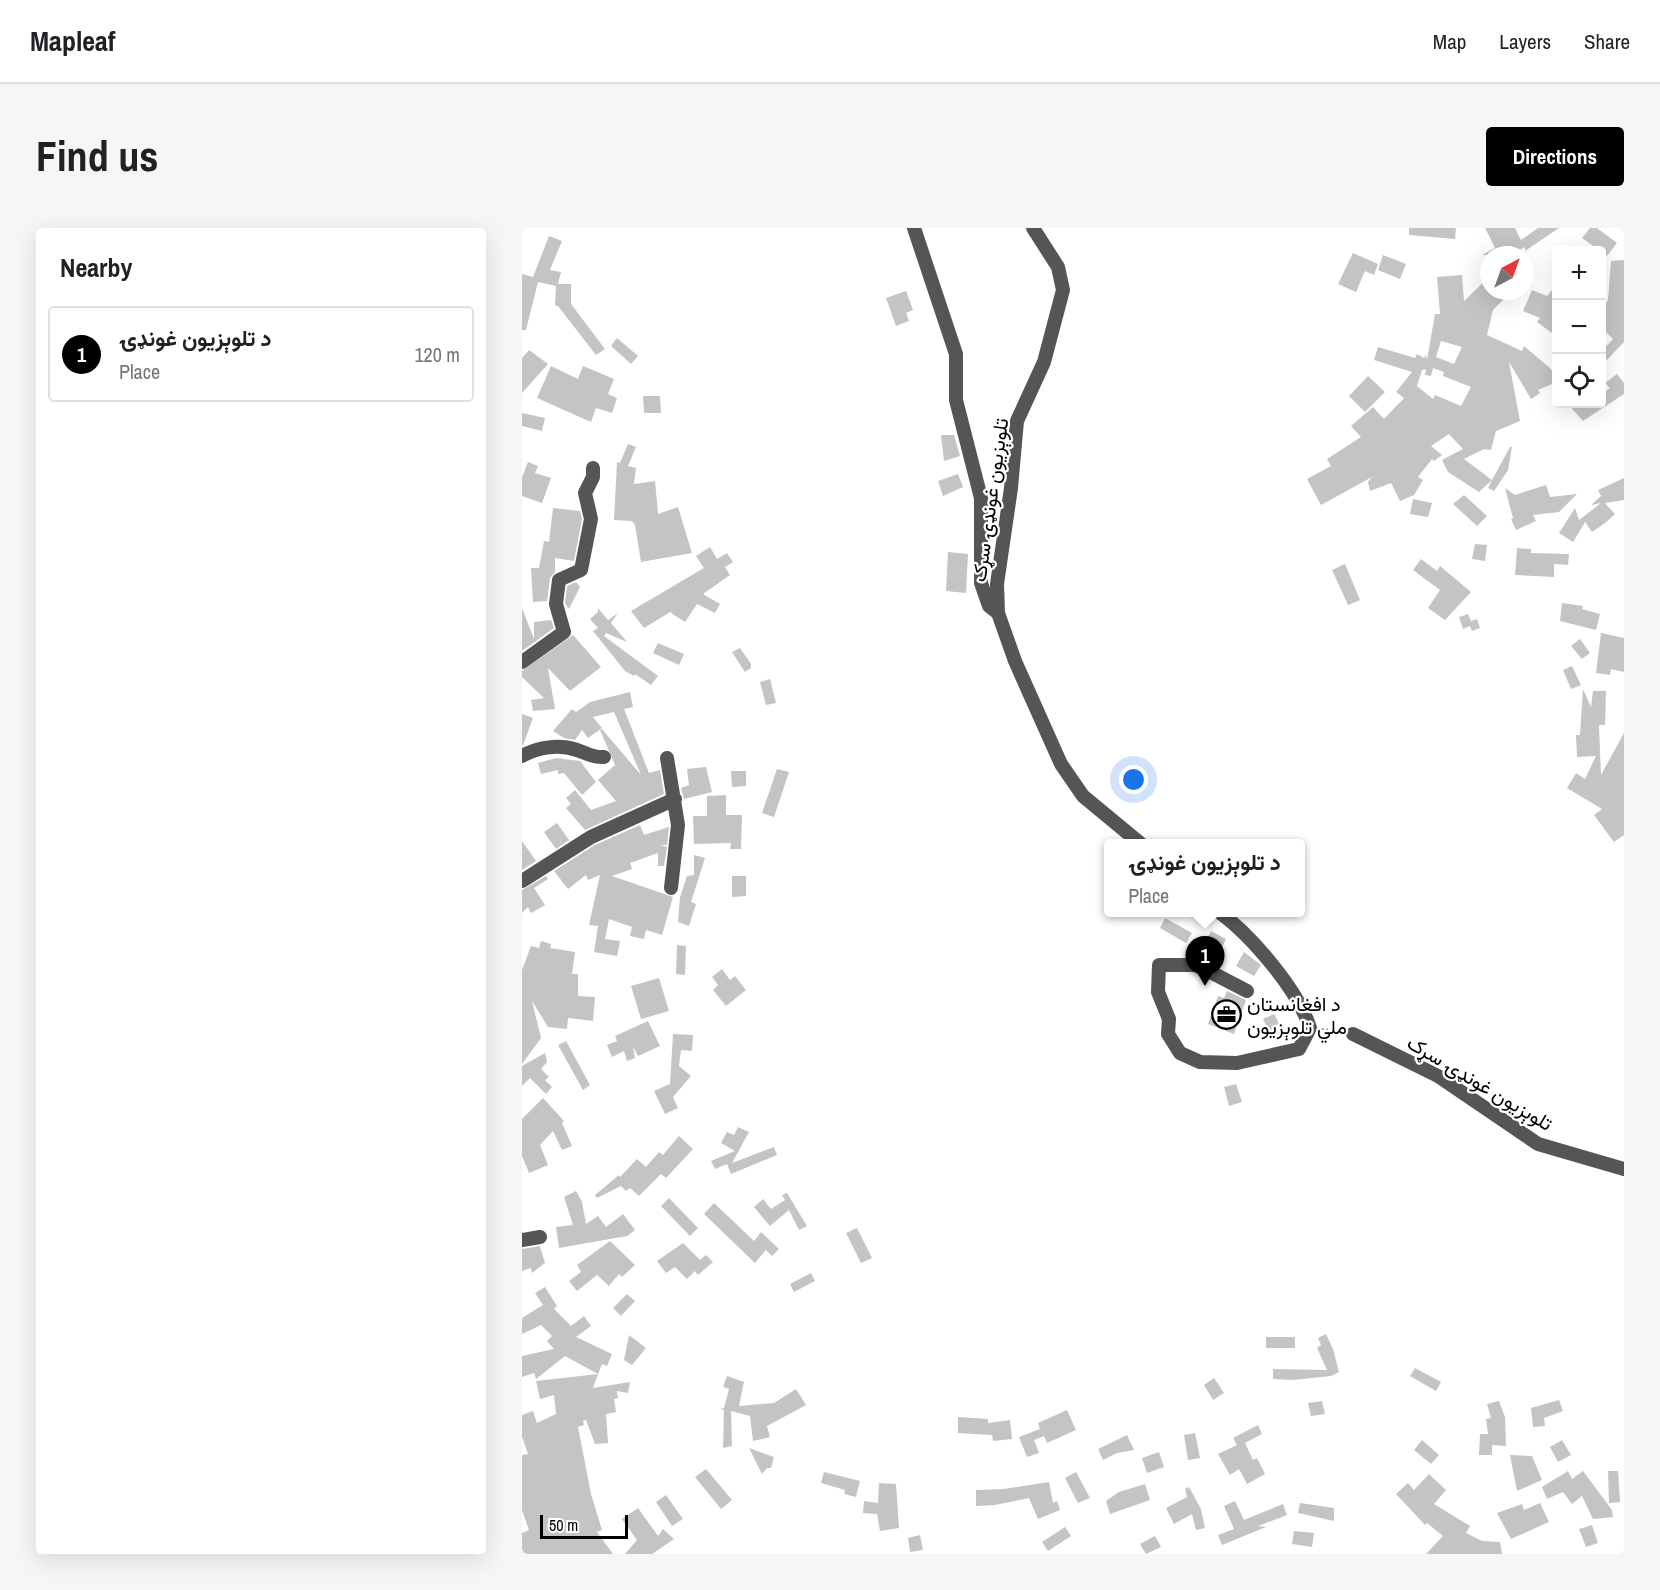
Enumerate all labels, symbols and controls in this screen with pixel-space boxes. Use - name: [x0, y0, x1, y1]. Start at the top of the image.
- text: Mapleaf: [30, 22, 115, 60]
- text: Map: [1433, 27, 1466, 56]
- text: Layers: [1499, 27, 1551, 56]
- text: Share: [1584, 27, 1630, 56]
- button: Directions: [1486, 127, 1624, 186]
- text: Find us: [36, 128, 158, 184]
- north arrow: [1480, 246, 1534, 300]
- map controls: [1552, 246, 1606, 408]
- button: +: [1552, 246, 1606, 300]
- text: Nearby: [60, 250, 132, 285]
- button: −: [1552, 300, 1606, 354]
- text: د تلوېزیون غونډۍ: [119, 323, 272, 353]
- text: 1: [77, 341, 86, 368]
- text: 120 m: [414, 341, 460, 368]
- button: locate: [1552, 354, 1606, 408]
- text: Place: [119, 358, 160, 385]
- street label: تلوېزيون غونډۍ سړک: [965, 416, 1015, 584]
- your location: [1119, 765, 1148, 794]
- popup: [1104, 839, 1305, 917]
- text: د تلوېزیون غونډۍ: [1128, 847, 1281, 877]
- text: Place: [1128, 882, 1169, 909]
- pin: 1: [1186, 936, 1224, 986]
- place label: د افغانستان ملي تلوېزیون: [1247, 990, 1347, 1044]
- office icon: د افغانستان ملي تلوېزیون: [1210, 999, 1242, 1031]
- street label: تلوېزيون غونډۍ سړک: [1402, 1028, 1558, 1138]
- scale bar: [540, 1512, 628, 1540]
- text: 50 m: [549, 1514, 578, 1536]

